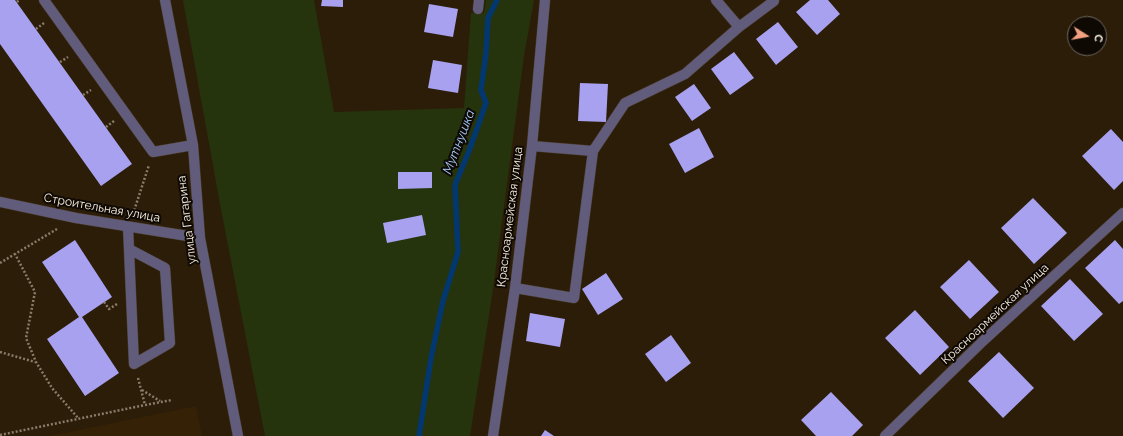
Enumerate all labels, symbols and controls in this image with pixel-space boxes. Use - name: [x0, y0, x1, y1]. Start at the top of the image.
- north arrow: [1067, 16, 1107, 56]
- text: С: [1091, 33, 1105, 43]
- water label: Мутнушка: [440, 108, 478, 176]
- street label: Красноармейская улица: [494, 146, 526, 288]
- street label: улица Гагарина: [174, 175, 200, 265]
- street label: Строительная улица: [43, 191, 161, 225]
- street label: Красноармейская улица: [938, 261, 1052, 367]

